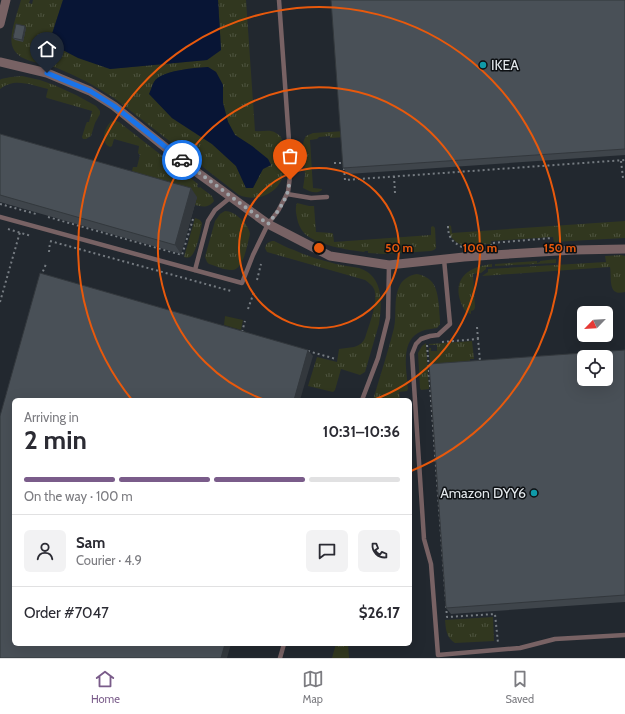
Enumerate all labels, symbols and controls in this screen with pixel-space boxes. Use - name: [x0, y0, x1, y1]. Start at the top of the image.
- pin: [30, 32, 64, 73]
- icon: home: [36, 38, 58, 60]
- place label: IKEA: [491, 56, 519, 74]
- marker: IKEA: [478, 60, 488, 70]
- pin: [273, 139, 307, 180]
- courier: [162, 140, 202, 180]
- icon: bag: [279, 145, 301, 167]
- icon: car: [171, 149, 193, 171]
- text: 50 m: [385, 240, 413, 255]
- text: 100 m: [463, 240, 497, 255]
- text: 150 m: [544, 240, 576, 255]
- centre of rings: [312, 241, 326, 255]
- north arrow: [577, 306, 613, 342]
- map controls: [577, 306, 613, 386]
- button: locate: [577, 350, 613, 386]
- text: Arriving in: [24, 409, 79, 425]
- text: 10:31–10:36: [323, 423, 400, 441]
- text: 2 min: [24, 424, 87, 456]
- place label: Amazon DYY6: [440, 484, 526, 502]
- text: On the way · 100 m: [24, 488, 133, 504]
- marker: Amazon DYY6: [529, 488, 539, 498]
- button: person: [24, 530, 66, 572]
- button: chat: [306, 530, 348, 572]
- button: phone: [358, 530, 400, 572]
- text: Sam: [76, 534, 105, 552]
- text: Courier · 4.9: [76, 552, 142, 568]
- text: Order #7047: [24, 604, 109, 622]
- text: $26.17: [359, 604, 400, 622]
- tab: Home: [91, 668, 120, 706]
- tab: Map: [302, 668, 324, 706]
- tab: Saved: [506, 668, 534, 706]

